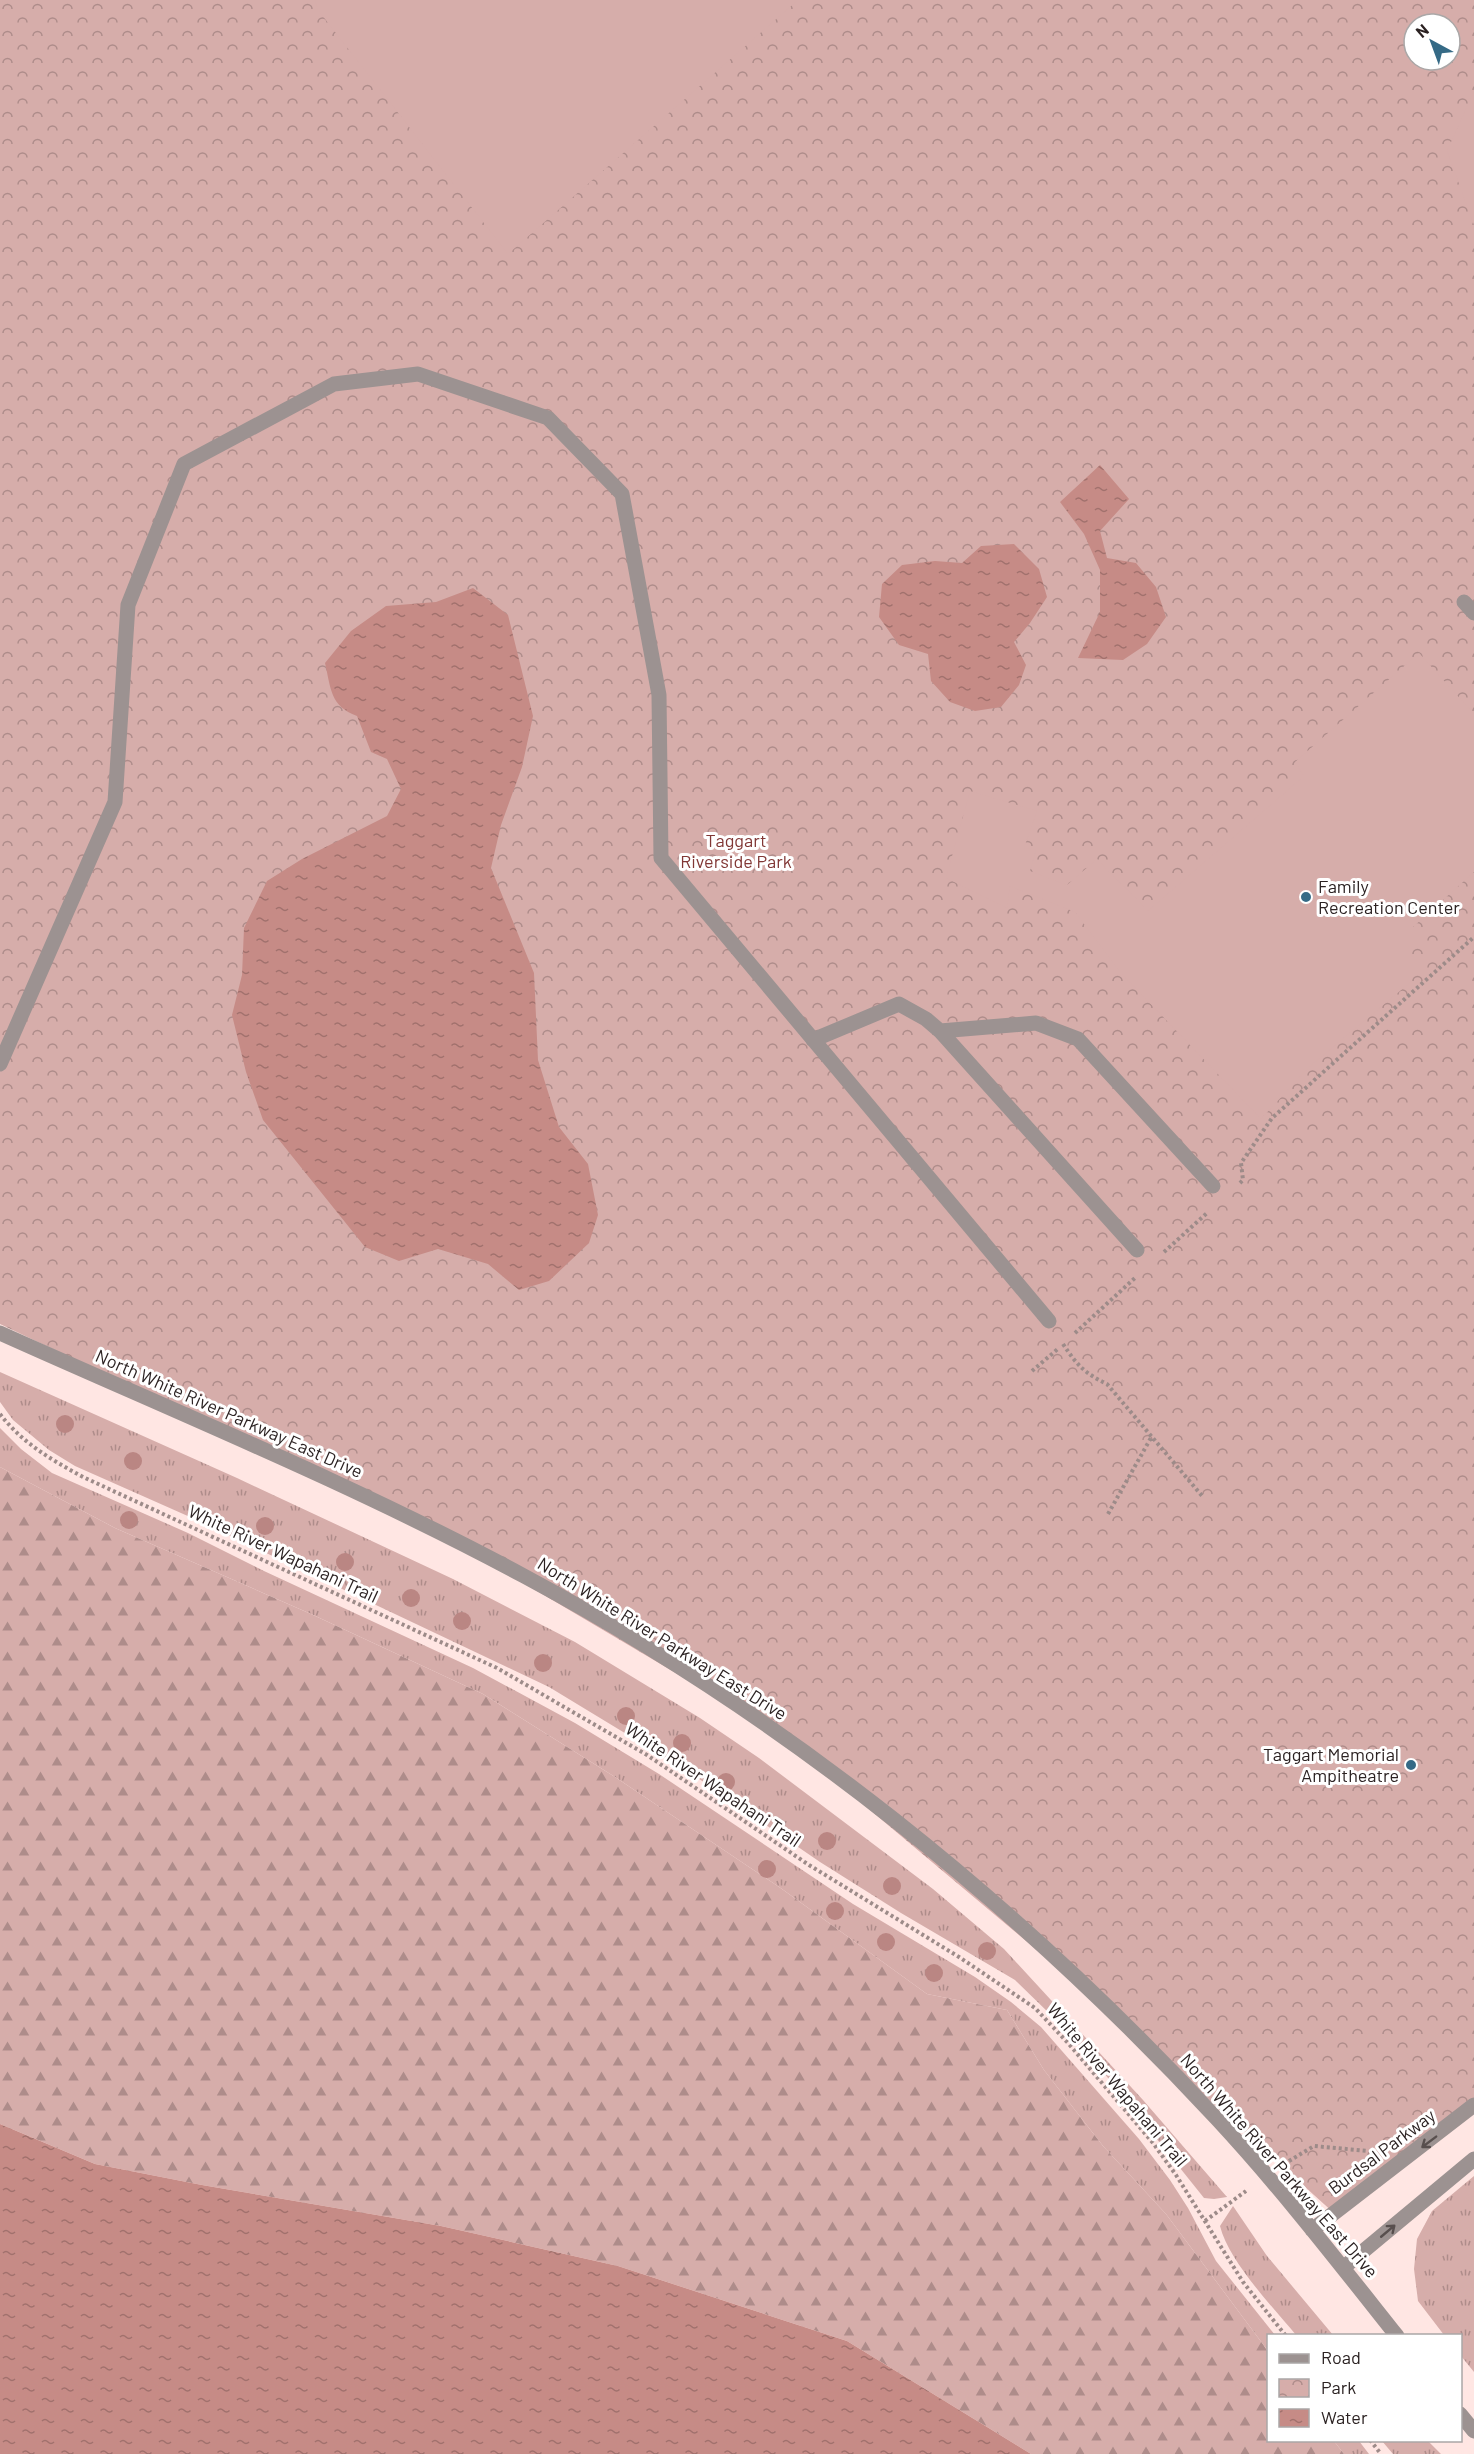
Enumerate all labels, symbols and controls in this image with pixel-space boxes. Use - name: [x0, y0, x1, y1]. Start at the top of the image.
- north arrow: [1402, 12, 1462, 72]
- text: N: [1412, 20, 1432, 41]
- park label: Taggart Riverside Park: [680, 829, 792, 872]
- place label: Family Recreation Center: [1318, 875, 1460, 918]
- marker: Family Recreation Center: [1299, 890, 1313, 904]
- street label: North White River Parkway East Drive: [92, 1344, 366, 1482]
- street label: White River Wapahani Trail: [185, 1499, 382, 1607]
- street label: North White River Parkway East Drive: [534, 1552, 791, 1724]
- street label: White River Wapahani Trail: [622, 1717, 806, 1851]
- place label: Taggart Memorial Ampitheatre: [1263, 1743, 1399, 1786]
- marker: Taggart Memorial Ampitheatre: [1404, 1758, 1418, 1772]
- street label: White River Wapahani Trail: [1043, 1998, 1193, 2171]
- street label: North White River Parkway East Drive: [1176, 2049, 1383, 2282]
- street label: Burdsal Parkway: [1324, 2104, 1439, 2199]
- one-way arrow: [1421, 2135, 1437, 2148]
- one-way arrow: [1380, 2224, 1395, 2238]
- legend: [1267, 2334, 1462, 2442]
- text: Road: [1321, 2346, 1361, 2368]
- text: Park: [1321, 2376, 1356, 2398]
- text: Water: [1321, 2406, 1368, 2428]

